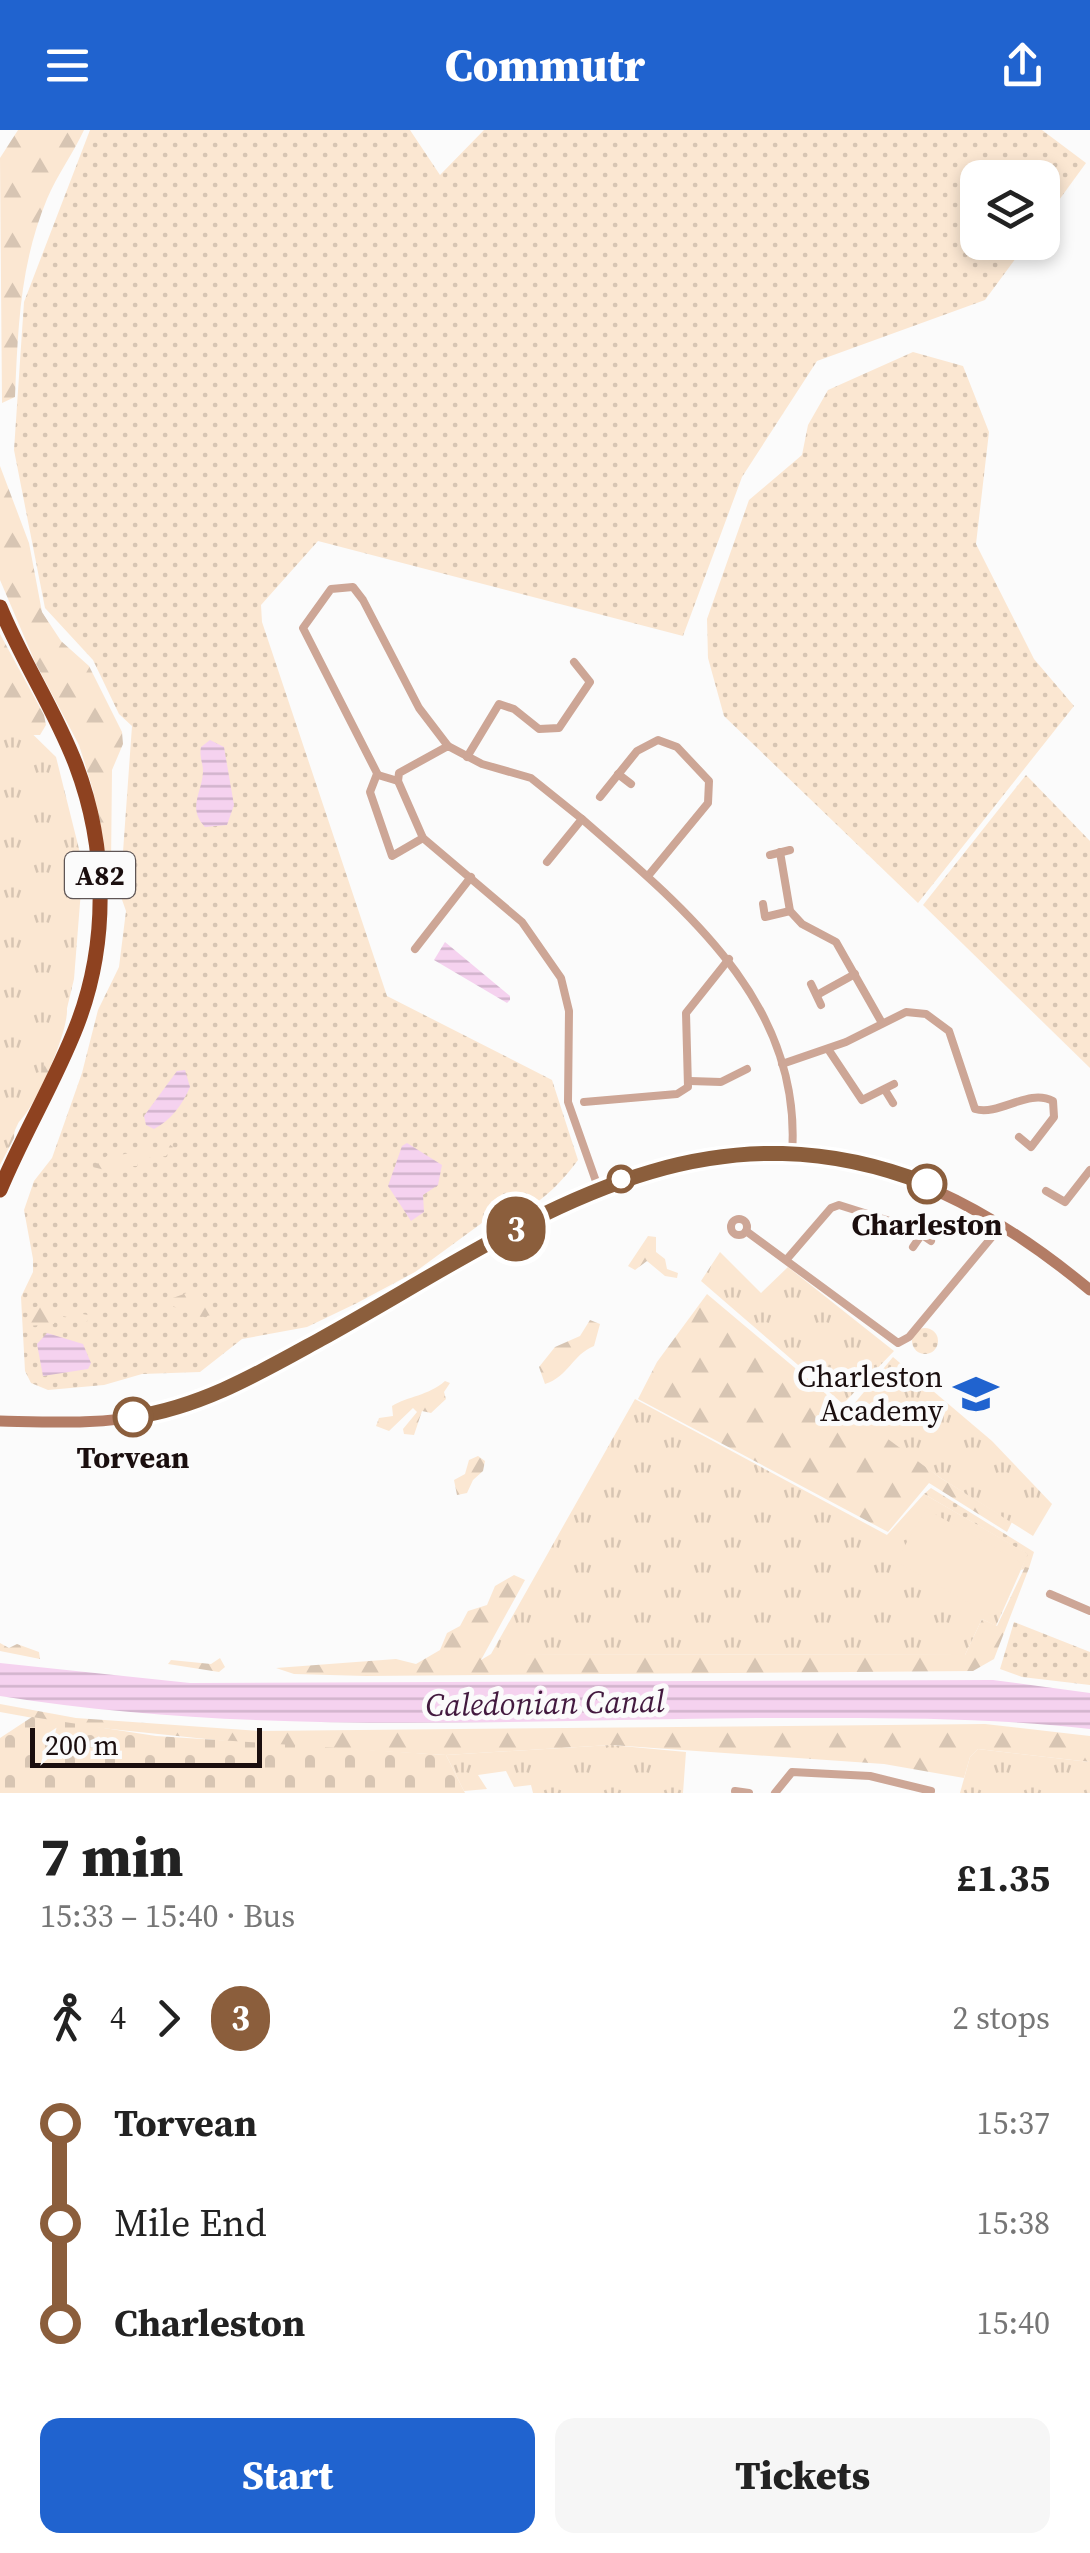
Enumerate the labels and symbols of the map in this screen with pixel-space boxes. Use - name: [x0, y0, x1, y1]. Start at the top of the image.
- road number: A82: [65, 852, 135, 898]
- marker: Charleston: [908, 1165, 946, 1203]
- unlabelled marker: [608, 1166, 634, 1192]
- line badge: 3: [484, 1196, 548, 1262]
- place label: Charleston: [851, 1204, 1003, 1245]
- place label: Charleston Academy: [797, 1356, 944, 1431]
- school or university icon: Charleston Academy: [952, 1370, 1000, 1418]
- marker: Torvean: [114, 1398, 152, 1436]
- place label: Torvean: [76, 1437, 190, 1478]
- water label: Caledonian Canal: [425, 1679, 665, 1727]
- scale bar: [30, 1723, 262, 1768]

